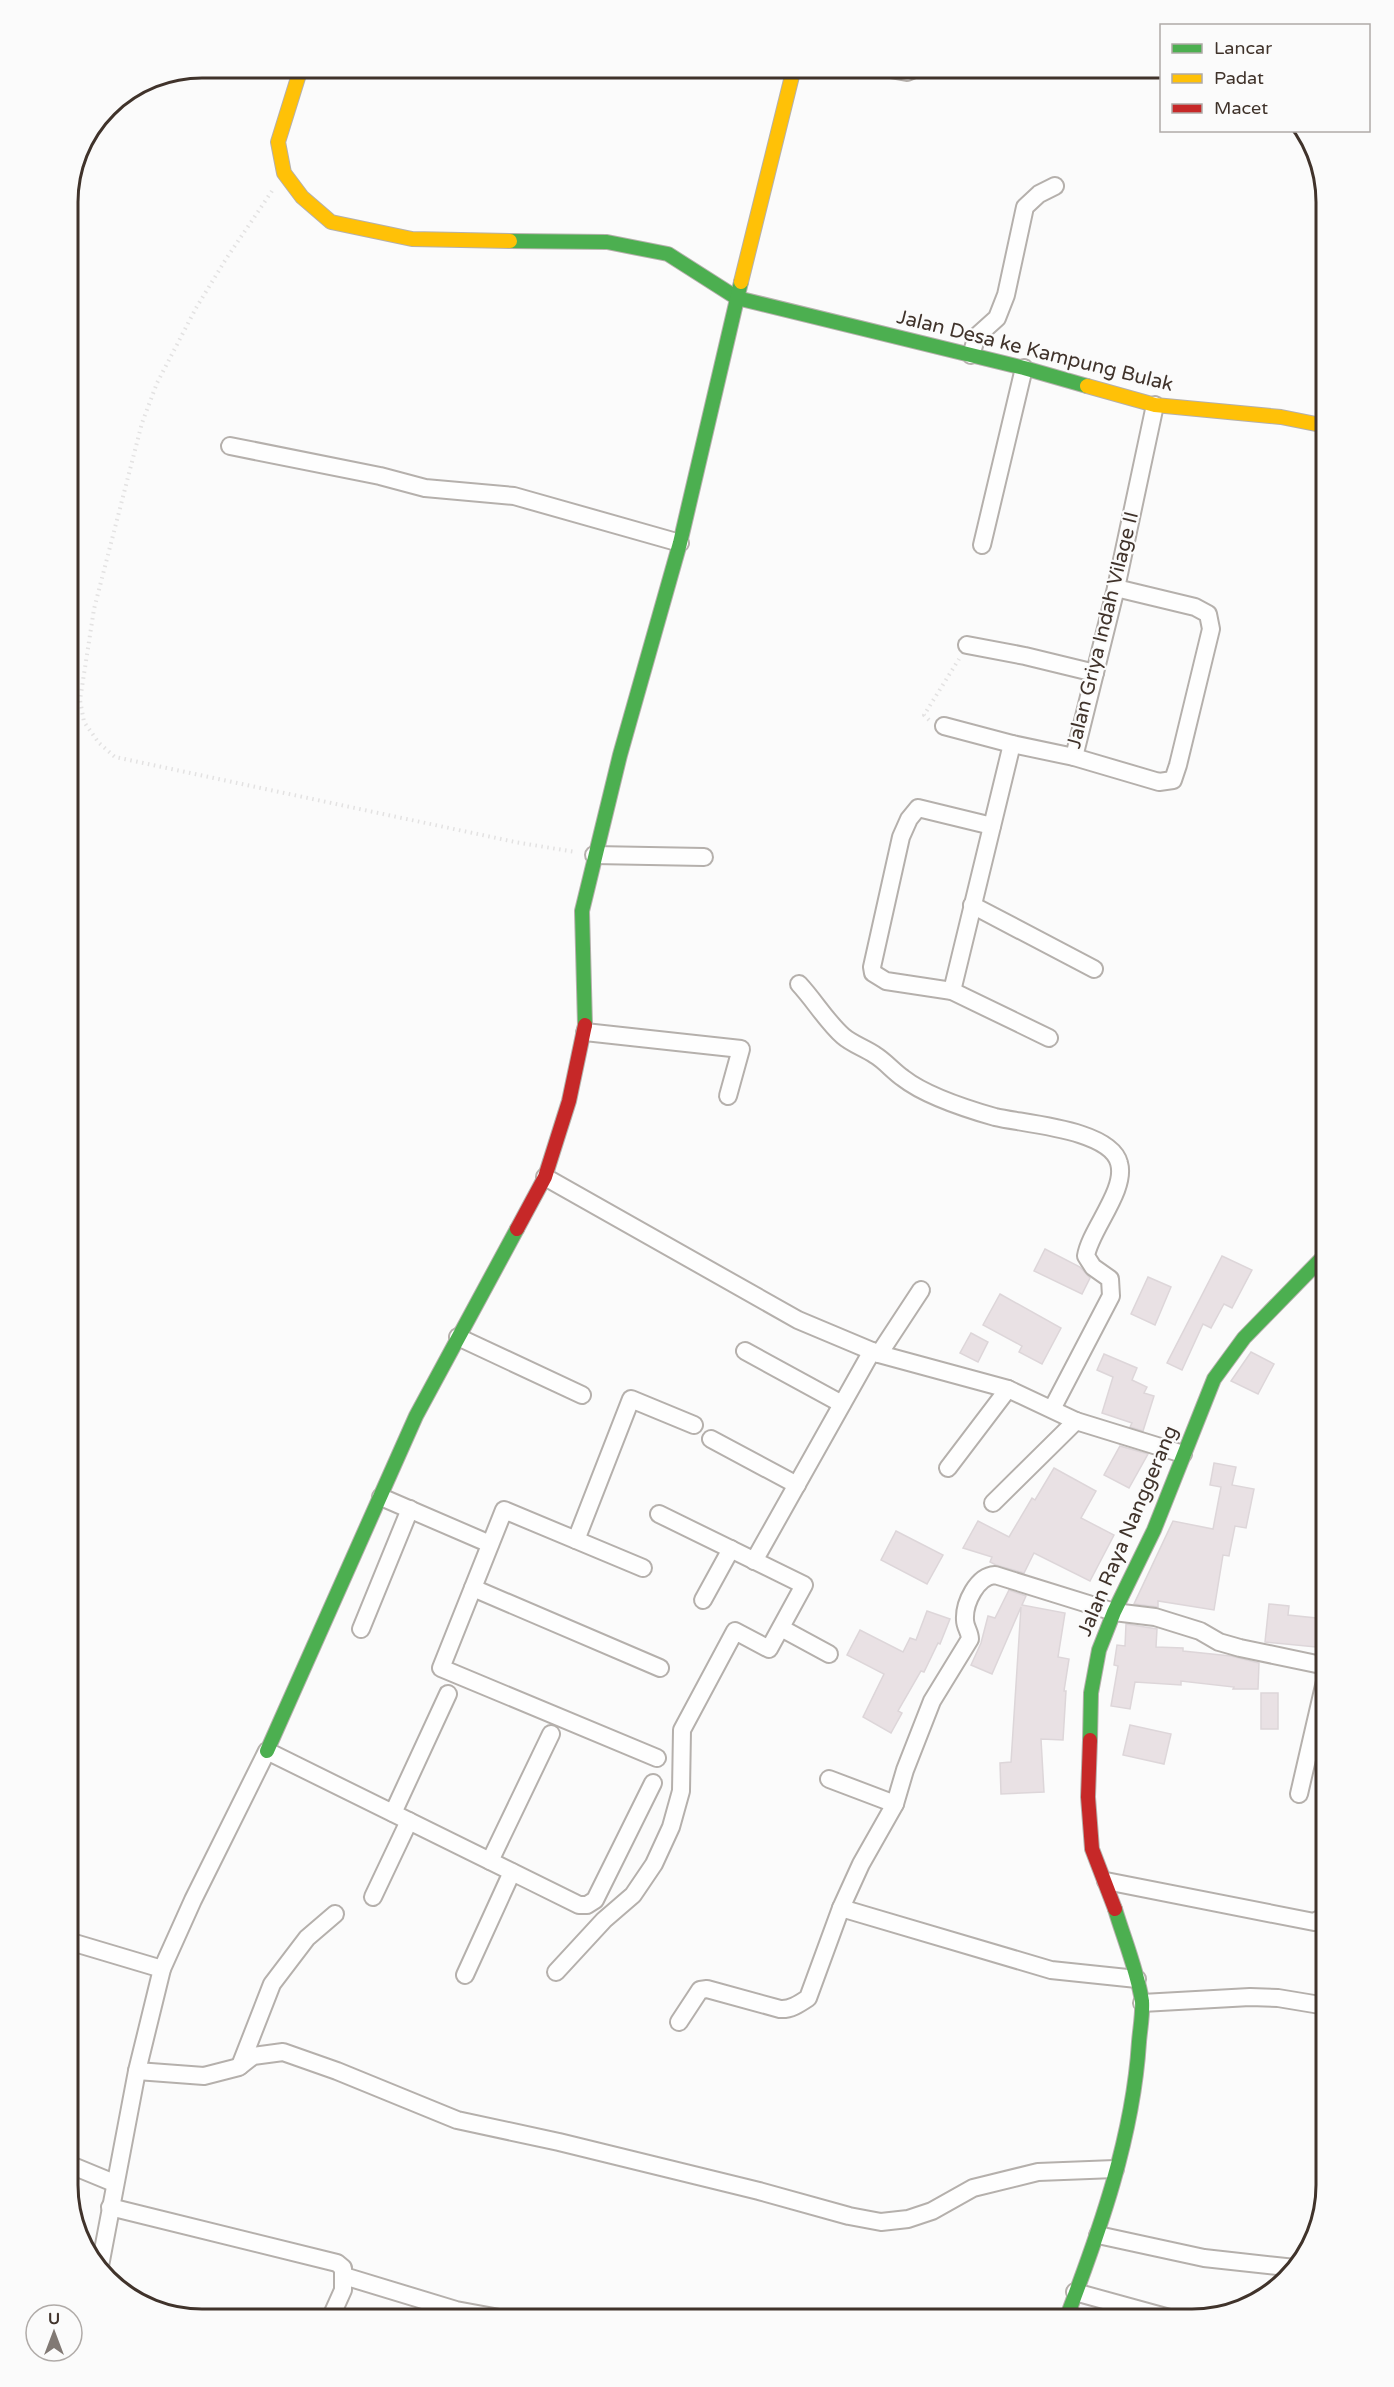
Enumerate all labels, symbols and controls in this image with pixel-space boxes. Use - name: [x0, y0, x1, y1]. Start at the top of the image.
- legend: [1160, 24, 1370, 132]
- text: Lancar: [1214, 37, 1272, 59]
- text: Padat: [1214, 67, 1264, 89]
- text: Macet: [1214, 97, 1268, 119]
- street label: Jalan Desa ke Kampung Bulak: [894, 305, 1176, 397]
- street label: Jalan Griya Indah Vilage II: [1062, 509, 1144, 751]
- street label: Jalan Raya Nanggerang: [1073, 1422, 1183, 1640]
- north arrow: [24, 2303, 84, 2363]
- text: U: [48, 2309, 60, 2329]

